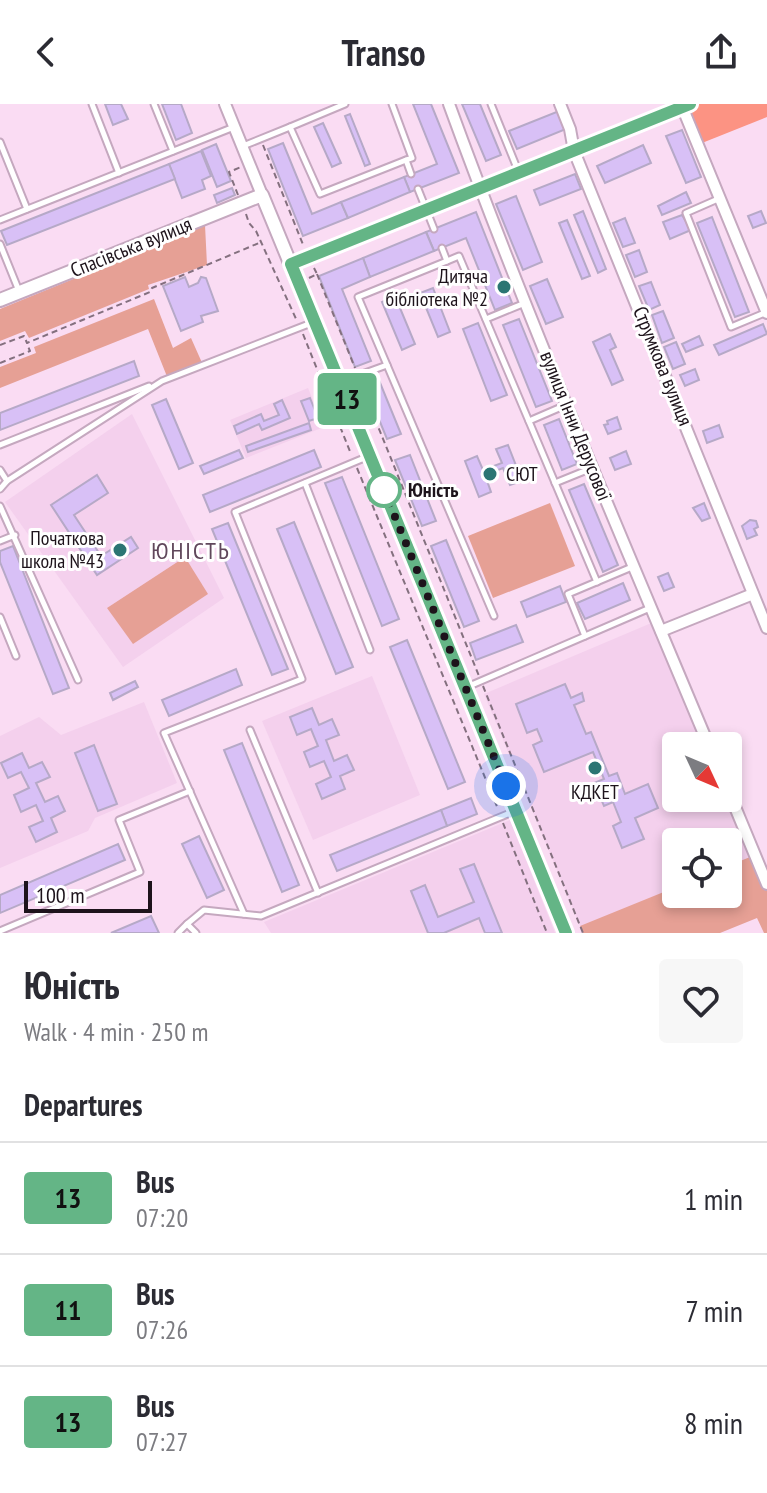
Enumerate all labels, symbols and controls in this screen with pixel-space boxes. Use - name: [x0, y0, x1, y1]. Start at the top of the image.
- text: Transo: [341, 29, 426, 76]
- icon: back: [24, 30, 68, 74]
- icon: share: [699, 30, 743, 74]
- street label: Спасівська вулиця: [66, 211, 196, 283]
- place label: Дитяча бібліотека №2: [386, 263, 488, 312]
- marker: Дитяча бібліотека №2: [495, 278, 513, 296]
- street label: Струмкова вулиця: [627, 303, 699, 429]
- street label: вулиця Інни Дерусової: [534, 347, 618, 505]
- line badge: 13: [311, 373, 383, 425]
- text: 13: [334, 380, 360, 417]
- place label: СЮТ: [506, 461, 538, 487]
- marker: СЮТ: [481, 465, 499, 483]
- marker: Юність: [367, 473, 401, 507]
- place label: Юність: [408, 477, 458, 503]
- place label: Початкова школа №43: [21, 525, 104, 574]
- district label: ЮНІСТЬ: [151, 535, 231, 566]
- marker: Початкова школа №43: [111, 541, 129, 559]
- north arrow: [662, 732, 742, 812]
- map controls: [662, 732, 742, 908]
- marker: КДКЕТ: [586, 759, 604, 777]
- your location: [486, 766, 526, 806]
- place label: КДКЕТ: [571, 779, 619, 805]
- button: locate: [662, 828, 742, 908]
- scale bar: [24, 877, 152, 913]
- text: 100 m: [36, 881, 85, 909]
- button: heart: [659, 959, 743, 1043]
- text: Юність: [24, 960, 120, 1009]
- text: Walk · 4 min · 250 m: [24, 1015, 208, 1048]
- text: Departures: [24, 1085, 142, 1124]
- text: Bus: [136, 1162, 175, 1201]
- text: 13: [55, 1179, 81, 1216]
- text: 1 min: [684, 1179, 743, 1218]
- text: 07:20: [136, 1201, 188, 1234]
- text: Bus: [136, 1274, 175, 1313]
- text: 11: [55, 1291, 81, 1328]
- text: 7 min: [685, 1291, 743, 1330]
- text: 07:26: [136, 1313, 188, 1346]
- text: Bus: [136, 1386, 175, 1425]
- text: 13: [55, 1403, 81, 1440]
- text: 8 min: [684, 1403, 743, 1442]
- text: 07:27: [136, 1425, 188, 1458]

